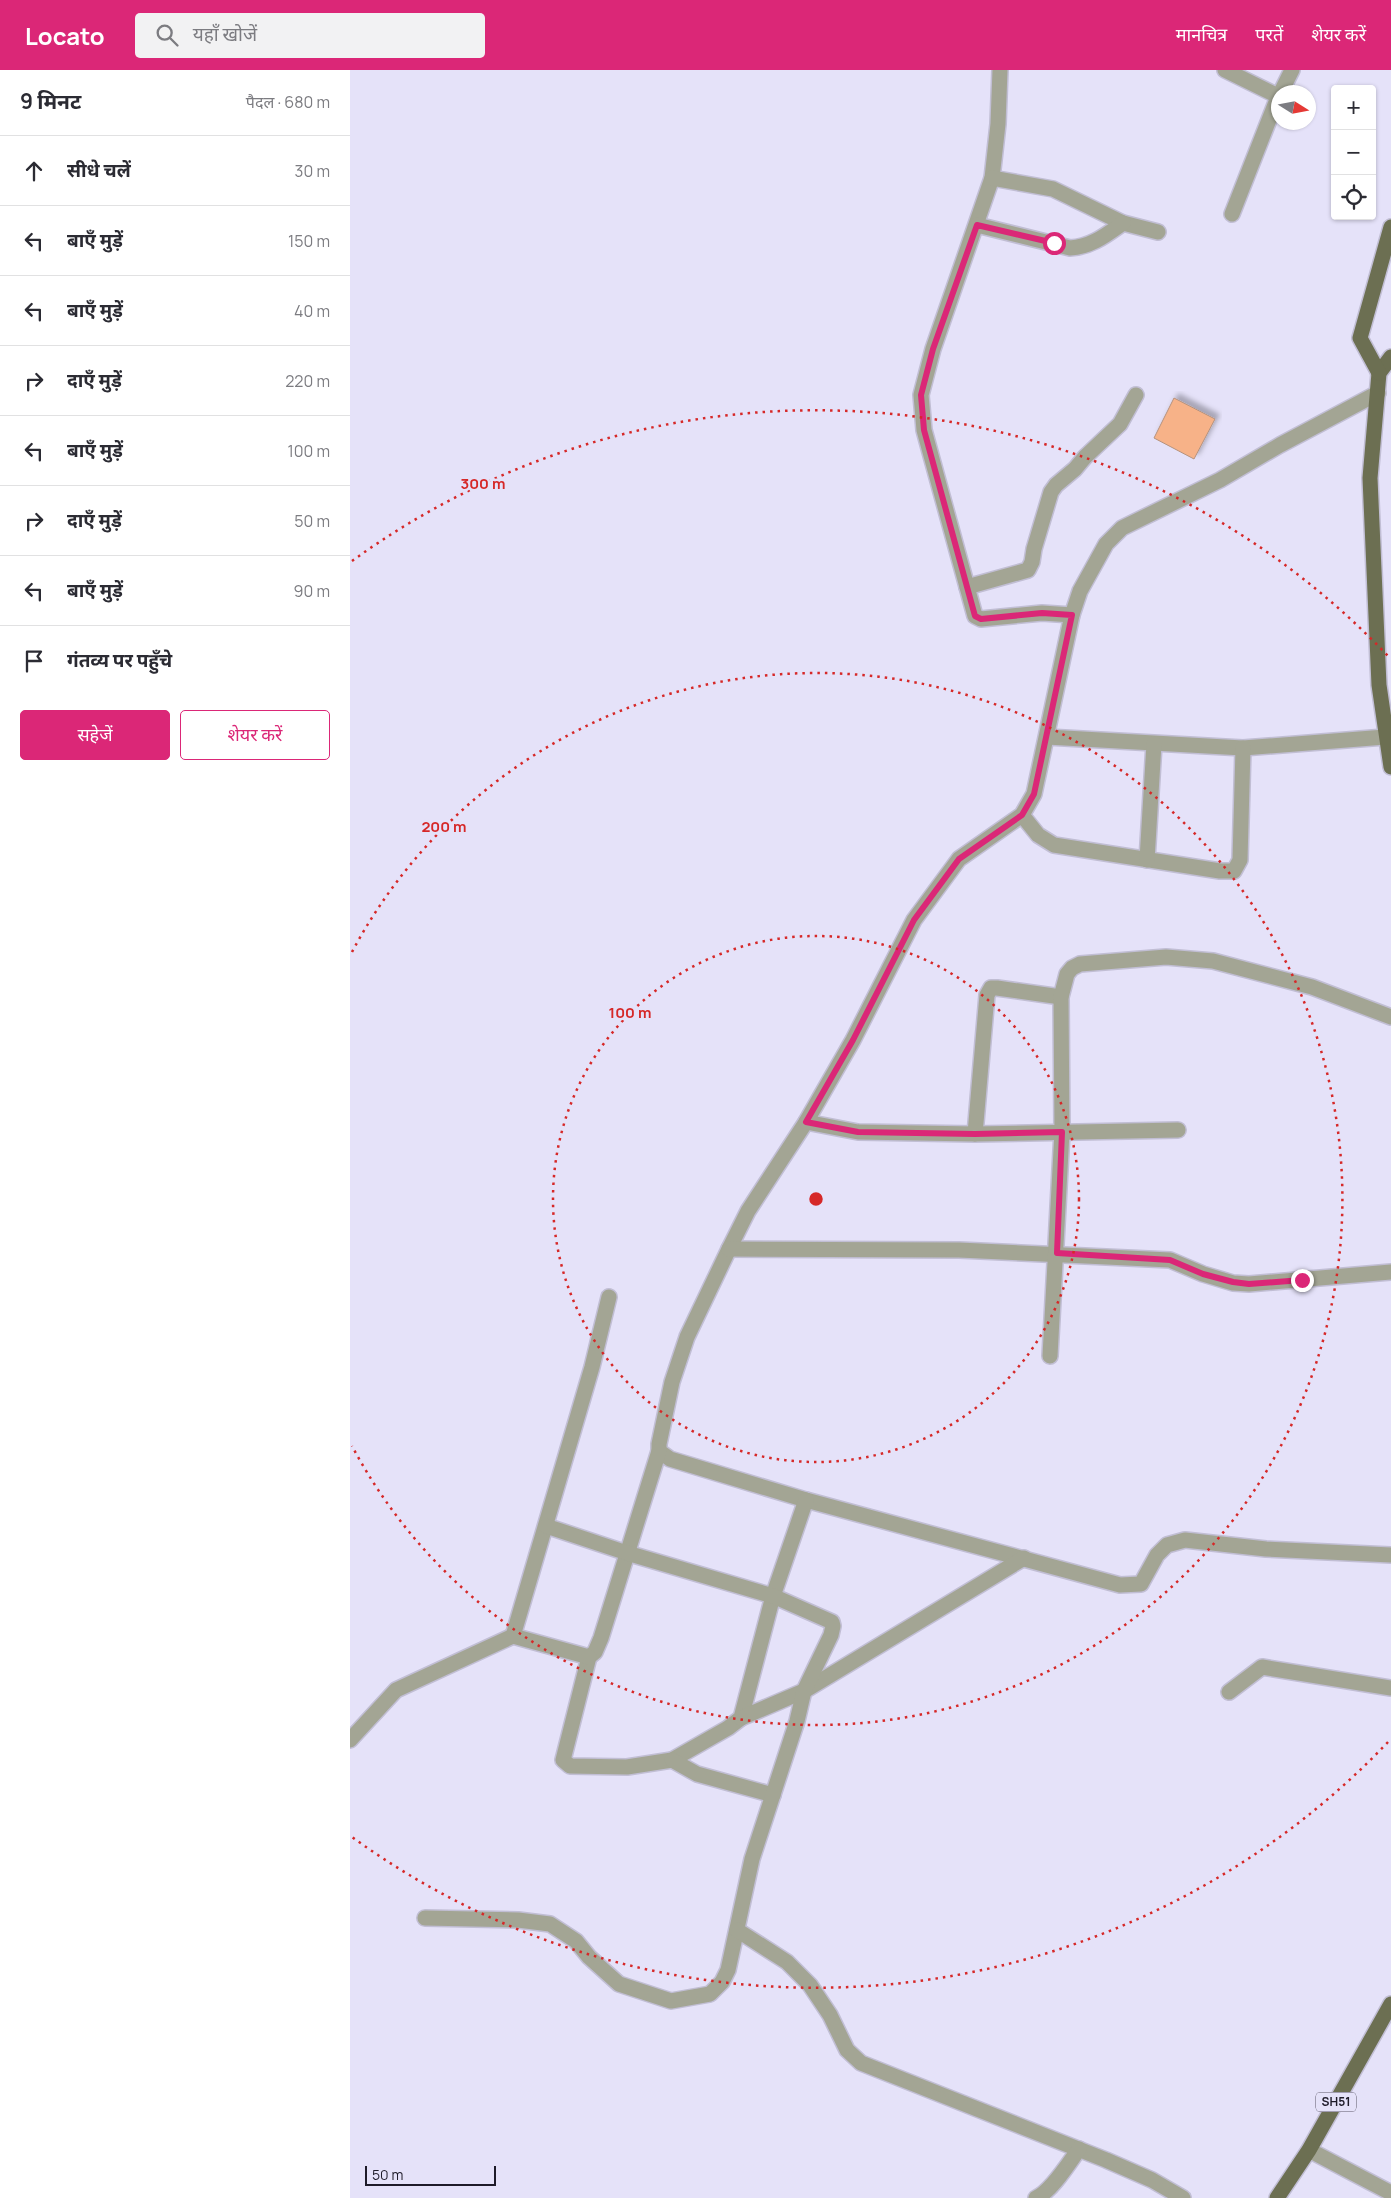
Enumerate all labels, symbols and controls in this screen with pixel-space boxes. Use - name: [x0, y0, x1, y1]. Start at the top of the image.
- search box: [135, 13, 485, 58]
- text: Locato: [25, 19, 105, 52]
- icon: search: [153, 21, 181, 49]
- text: यहाँ खोजें: [193, 21, 257, 47]
- text: मानचित्र: [1176, 22, 1227, 46]
- text: परतें: [1255, 22, 1283, 46]
- text: शेयर करें: [1311, 22, 1366, 46]
- north arrow: [1271, 85, 1316, 130]
- map controls: [1331, 85, 1376, 220]
- button: +: [1331, 85, 1376, 130]
- text: 9 मिनट: [20, 87, 81, 115]
- text: पैदल · 680 m: [246, 91, 330, 113]
- button: −: [1331, 130, 1376, 175]
- icon: ahead: [20, 157, 48, 185]
- text: सीधे चलें: [67, 157, 131, 183]
- text: 30 m: [295, 160, 330, 182]
- button: locate: [1331, 175, 1376, 220]
- icon: left: [20, 227, 48, 255]
- text: बाएँ मुड़ें: [67, 227, 123, 253]
- text: 150 m: [288, 230, 330, 252]
- route start: [1043, 232, 1066, 255]
- icon: left: [20, 297, 48, 325]
- text: बाएँ मुड़ें: [67, 297, 123, 323]
- text: 40 m: [294, 300, 330, 322]
- icon: right: [20, 367, 48, 395]
- text: दाएँ मुड़ें: [67, 367, 122, 393]
- text: 220 m: [285, 370, 330, 392]
- icon: left: [20, 437, 48, 465]
- text: बाएँ मुड़ें: [67, 437, 123, 463]
- text: 100 m: [287, 440, 330, 462]
- text: 300 m: [461, 473, 505, 494]
- icon: right: [20, 507, 48, 535]
- text: दाएँ मुड़ें: [67, 507, 122, 533]
- text: 50 m: [294, 510, 330, 532]
- icon: left: [20, 577, 48, 605]
- text: बाएँ मुड़ें: [67, 577, 123, 603]
- text: 90 m: [294, 580, 330, 602]
- icon: arrive: [20, 647, 48, 675]
- text: गंतव्य पर पहुँचे: [67, 647, 172, 673]
- button: सहेजें: [20, 710, 170, 760]
- button: शेयर करें: [180, 710, 330, 760]
- text: 200 m: [421, 816, 467, 837]
- text: 100 m: [609, 1002, 651, 1023]
- centre of rings: [807, 1190, 825, 1208]
- route end: [1291, 1269, 1314, 1292]
- road number: SH51: [1316, 2092, 1356, 2111]
- scale bar: [365, 2163, 496, 2186]
- text: 50 m: [372, 2165, 403, 2184]

